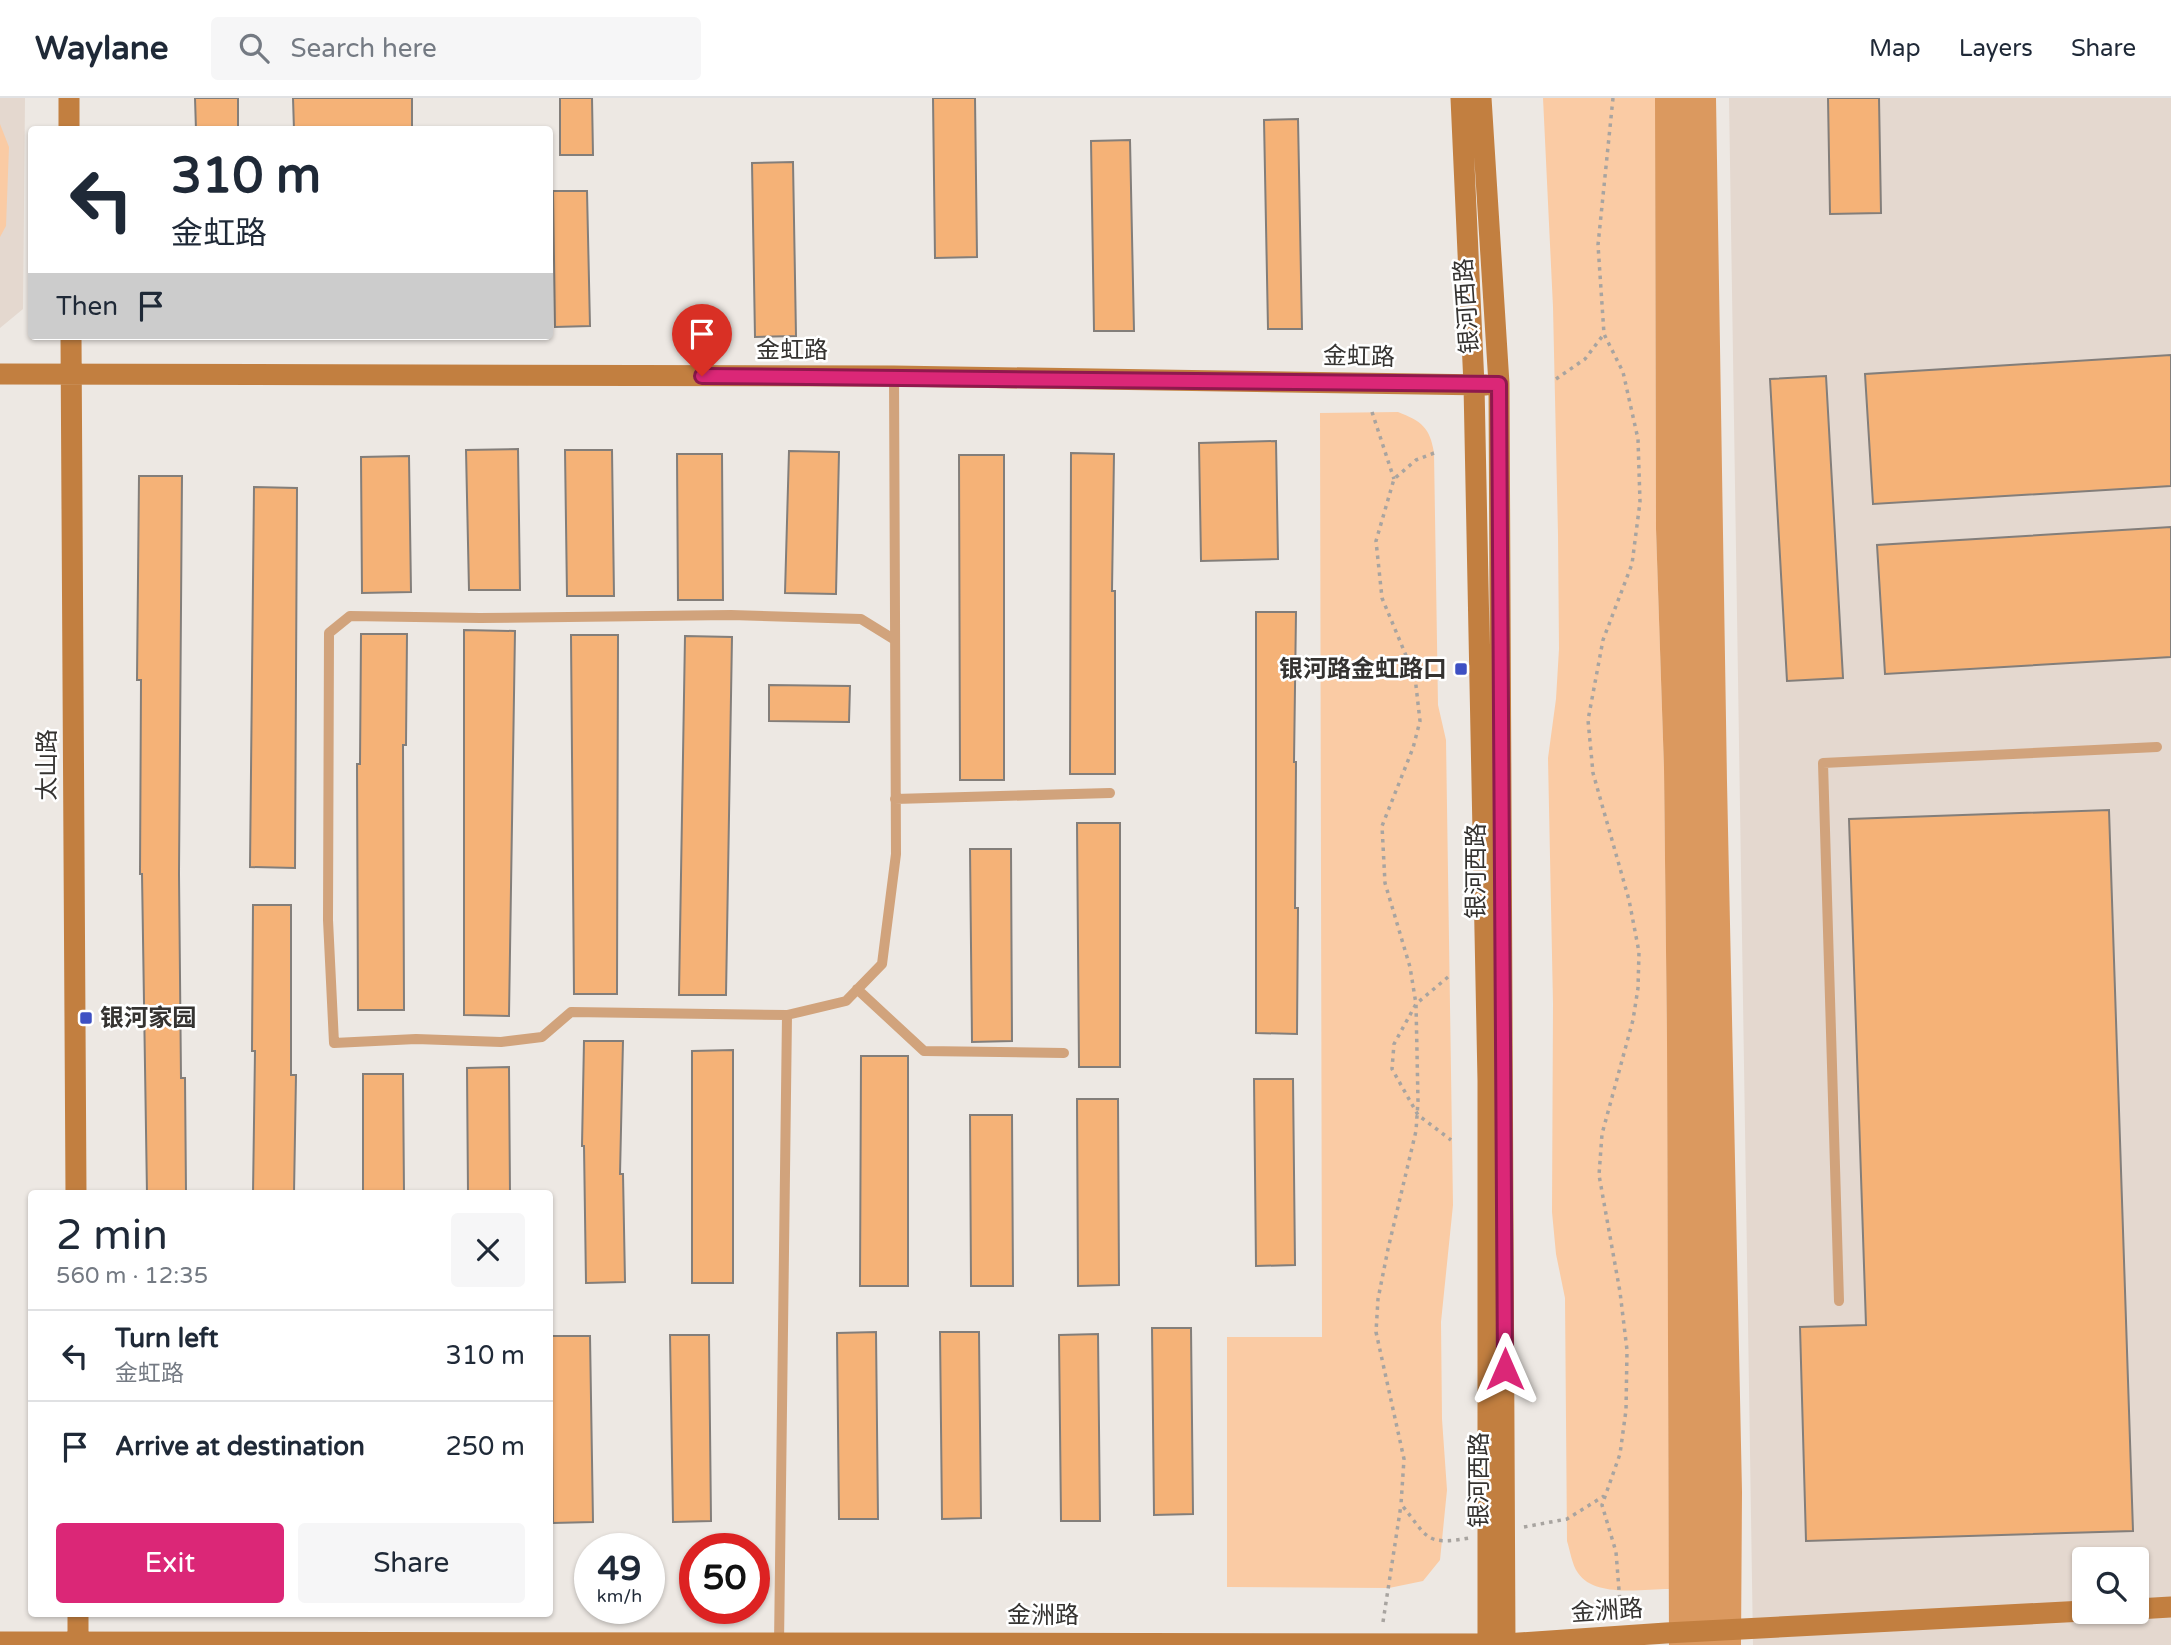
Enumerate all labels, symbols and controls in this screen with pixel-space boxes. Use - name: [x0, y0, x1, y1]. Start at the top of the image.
- search box: [211, 17, 701, 80]
- text: Waylane: [35, 29, 169, 68]
- icon: search: [235, 29, 273, 67]
- text: Search here: [291, 33, 437, 64]
- text: Map: [1869, 34, 1921, 63]
- text: Layers: [1959, 34, 2033, 63]
- text: Share: [2071, 34, 2136, 63]
- text: 310 m: [171, 147, 321, 206]
- icon: left: [56, 154, 147, 245]
- text: 金虹路: [171, 215, 267, 253]
- street label: 银河西路: [1449, 257, 1485, 355]
- icon: arrive: [132, 287, 170, 325]
- text: Then: [56, 291, 118, 322]
- pin: [672, 304, 732, 376]
- icon: arrive: [683, 315, 721, 353]
- street label: 金虹路: [756, 336, 828, 365]
- street label: 金虹路: [1323, 342, 1395, 372]
- place label: 银河路金虹路口: [1279, 655, 1447, 684]
- marker: 银河路金虹路口: [1453, 661, 1469, 677]
- street label: 太山路: [33, 729, 62, 801]
- street label: 银河西路: [1462, 823, 1491, 919]
- place label: 银河家园: [100, 1004, 196, 1033]
- marker: 银河家园: [78, 1010, 94, 1026]
- text: 2 min: [56, 1210, 168, 1261]
- button: close: [451, 1213, 525, 1287]
- text: 560 m · 12:35: [56, 1262, 208, 1290]
- text: Turn left: [115, 1323, 218, 1354]
- position arrow: [1468, 1332, 1542, 1406]
- icon: left: [56, 1337, 94, 1375]
- text: 310 m: [445, 1340, 525, 1371]
- text: 金虹路: [115, 1360, 184, 1388]
- icon: arrive: [56, 1428, 94, 1466]
- text: Arrive at destination: [115, 1431, 365, 1462]
- text: 250 m: [445, 1431, 525, 1462]
- street label: 银河西路: [1465, 1432, 1494, 1528]
- button: Exit: [56, 1523, 284, 1603]
- button: Share: [298, 1523, 525, 1603]
- speed limit sign: 50: [679, 1533, 770, 1624]
- map controls: [2072, 1547, 2149, 1624]
- button: search: [2072, 1547, 2149, 1624]
- text: 49: [598, 1548, 641, 1590]
- text: km/h: [597, 1585, 642, 1607]
- street label: 金洲路: [1570, 1594, 1644, 1628]
- street label: 金洲路: [1007, 1601, 1079, 1630]

